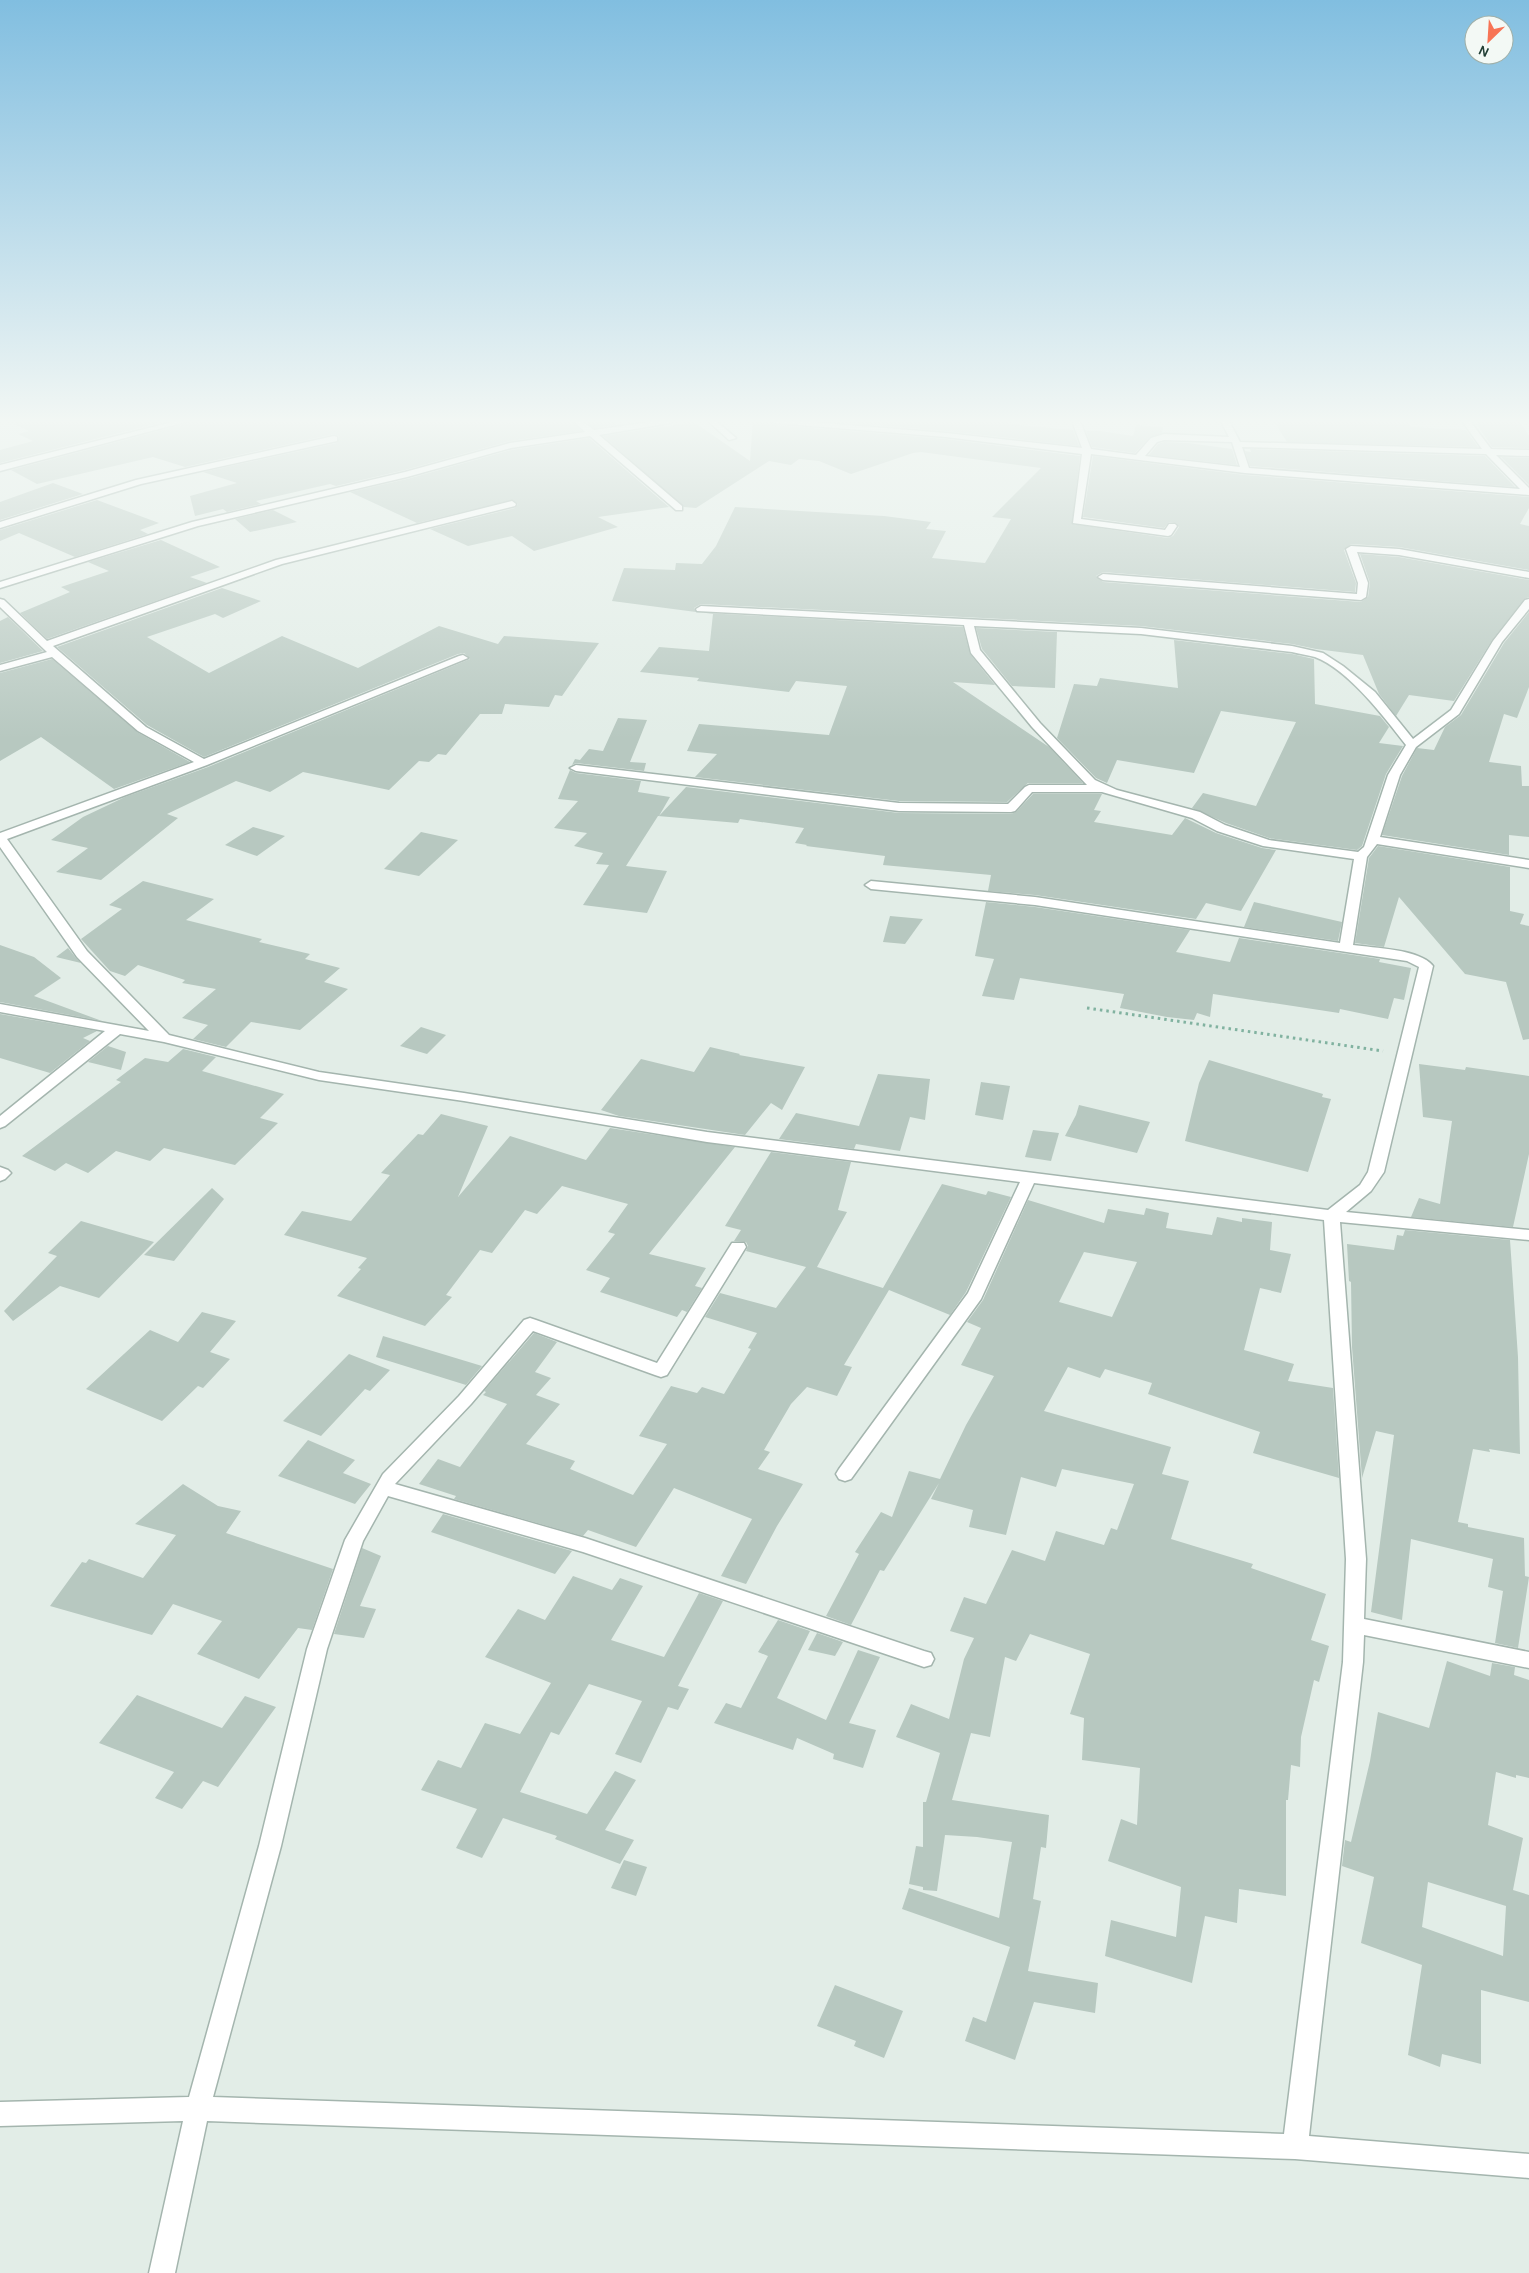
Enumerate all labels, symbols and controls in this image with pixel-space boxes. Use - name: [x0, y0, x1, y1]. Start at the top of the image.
- north arrow: [1464, 15, 1514, 65]
- text: N: [1476, 42, 1492, 61]

